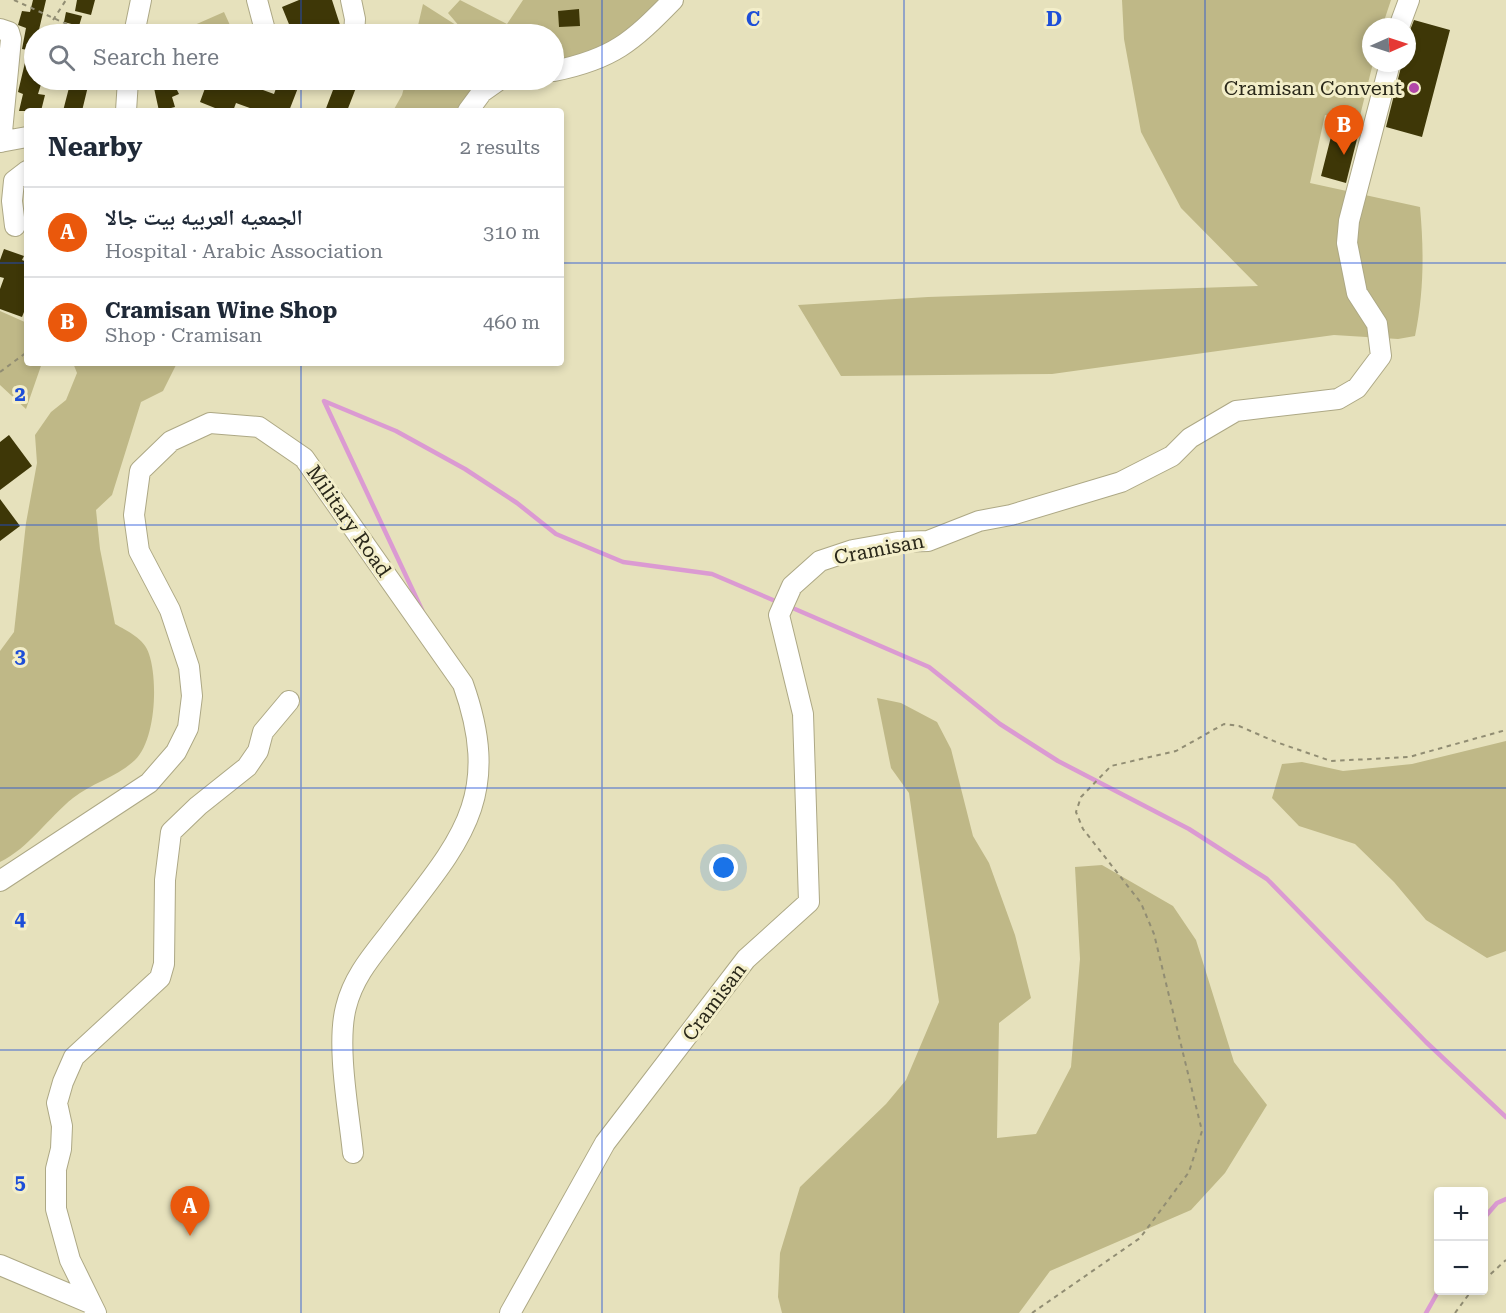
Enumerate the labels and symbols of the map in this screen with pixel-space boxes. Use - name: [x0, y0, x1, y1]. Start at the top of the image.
- text: C: [746, 7, 760, 31]
- text: D: [1046, 7, 1062, 31]
- north arrow: [1362, 18, 1416, 72]
- place label: Cramisan Convent: [1224, 76, 1403, 100]
- marker: Cramisan Convent: [1407, 81, 1421, 95]
- pin: B: [1324, 106, 1364, 155]
- text: 2: [14, 382, 26, 406]
- street label: Military Road: [302, 461, 396, 582]
- street label: Cramisan: [832, 529, 926, 569]
- text: 3: [14, 644, 26, 668]
- your location: [709, 853, 738, 882]
- text: 4: [14, 907, 26, 931]
- street label: Cramisan: [677, 958, 751, 1046]
- text: 5: [14, 1170, 26, 1194]
- pin: A: [170, 1186, 210, 1236]

